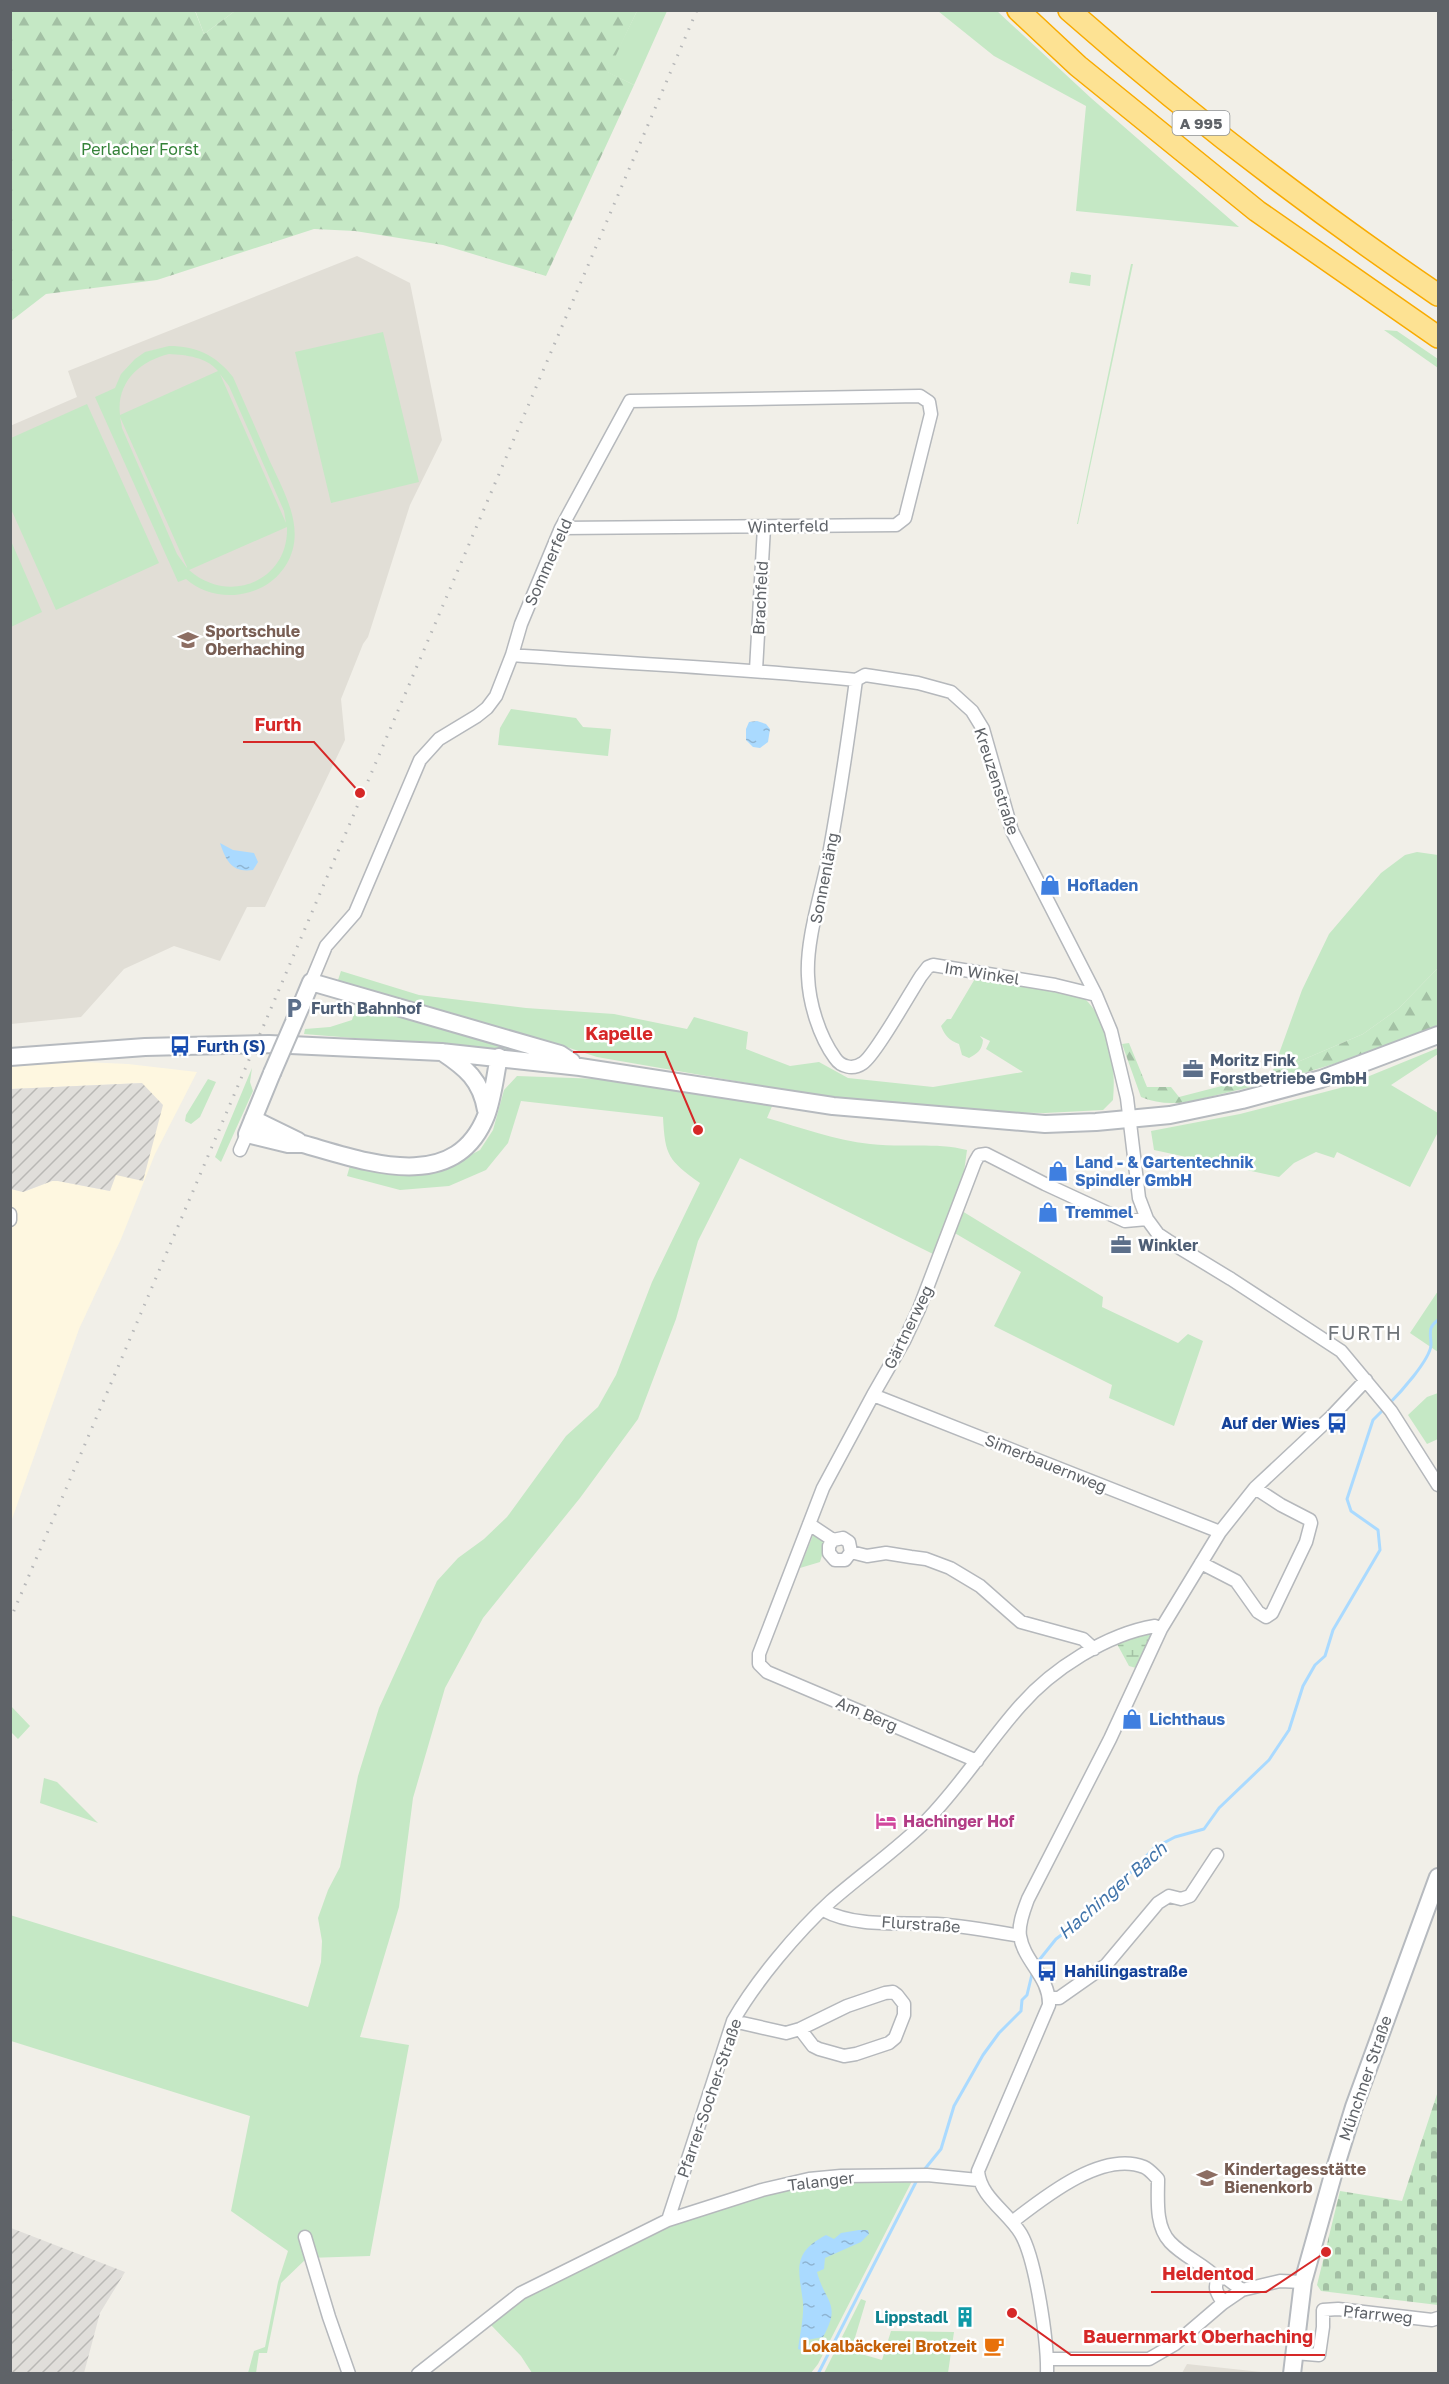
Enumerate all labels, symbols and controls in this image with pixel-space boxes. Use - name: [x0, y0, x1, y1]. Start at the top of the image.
- road number: A 995: [1172, 111, 1230, 135]
- park label: Perlacher Forst: [81, 139, 199, 159]
- street label: Sommerfeld: [520, 515, 576, 609]
- street label: Winterfeld: [747, 515, 829, 537]
- street label: Brachfeld: [748, 560, 772, 636]
- place label: Sportschule Oberhaching: [205, 621, 305, 659]
- school or university icon: Sportschule Oberhaching: [176, 628, 200, 652]
- callout: Furth: [243, 706, 314, 742]
- text: Furth: [255, 713, 302, 735]
- street label: Kreuzenstraße: [970, 725, 1024, 837]
- street label: Sonnenläng: [805, 831, 843, 925]
- shop icon: Hofladen: [1038, 873, 1062, 897]
- place label: Hofladen: [1067, 875, 1138, 895]
- street label: Im Winkel: [943, 957, 1021, 989]
- parking icon: Furth Bahnhof: [282, 996, 306, 1020]
- place label: Furth Bahnhof: [311, 998, 422, 1018]
- callout: Kapelle: [573, 1016, 665, 1052]
- text: Kapelle: [585, 1022, 653, 1044]
- bus stop icon: Furth (S): [168, 1034, 192, 1058]
- place label: Furth (S): [197, 1036, 266, 1056]
- place label: Moritz Fink Forstbetriebe GmbH: [1210, 1050, 1367, 1088]
- office icon: Moritz Fink Forstbetriebe GmbH: [1181, 1057, 1205, 1081]
- place label: Land - & Gartentechnik Spindler GmbH: [1075, 1152, 1254, 1190]
- shop icon: Land - & Gartentechnik Spindler GmbH: [1046, 1159, 1070, 1183]
- shop icon: Tremmel: [1036, 1200, 1060, 1224]
- place label: Tremmel: [1065, 1202, 1134, 1222]
- office icon: Winkler: [1109, 1233, 1133, 1257]
- place label: Winkler: [1138, 1235, 1198, 1255]
- street label: Gärtnerweg: [879, 1282, 937, 1372]
- district label: FURTH: [1328, 1320, 1403, 1344]
- bus stop icon: Auf der Wies: [1325, 1411, 1349, 1435]
- place label: Auf der Wies: [1221, 1413, 1320, 1433]
- street label: Simerbauernweg: [982, 1429, 1110, 1497]
- street label: Am Berg: [833, 1692, 901, 1736]
- shop icon: Lichthaus: [1120, 1707, 1144, 1731]
- place label: Lichthaus: [1149, 1709, 1225, 1729]
- hotel icon: Hachinger Hof: [874, 1809, 898, 1833]
- place label: Hachinger Hof: [903, 1811, 1015, 1831]
- water label: Hachinger Bach: [1053, 1836, 1172, 1943]
- street label: Flurstraße: [881, 1911, 961, 1937]
- bus stop icon: Hahilingastraße: [1035, 1959, 1059, 1983]
- place label: Hahilingastraße: [1064, 1961, 1188, 1981]
- street label: Münchner Straße: [1334, 2013, 1396, 2143]
- street label: Pfarrer-Socher-Straße: [672, 2016, 746, 2180]
- place label: Kindertagesstätte Bienenkorb: [1224, 2159, 1366, 2197]
- school or university icon: Kindertagesstätte Bienenkorb: [1195, 2166, 1219, 2190]
- street label: Talanger: [787, 2167, 855, 2195]
- callout: Heldentod: [1151, 2256, 1266, 2292]
- text: Heldentod: [1162, 2262, 1254, 2284]
- street label: Pfarrweg: [1342, 2300, 1414, 2328]
- building icon: Lippstadl: [953, 2305, 977, 2329]
- place label: Lippstadl: [875, 2307, 949, 2327]
- callout: Bauernmarkt Oberhaching: [1071, 2319, 1325, 2355]
- text: Bauernmarkt Oberhaching: [1083, 2325, 1313, 2347]
- cafe icon: Lokalbäckerei Brotzeit: [982, 2334, 1006, 2358]
- place label: Lokalbäckerei Brotzeit: [802, 2336, 977, 2356]

